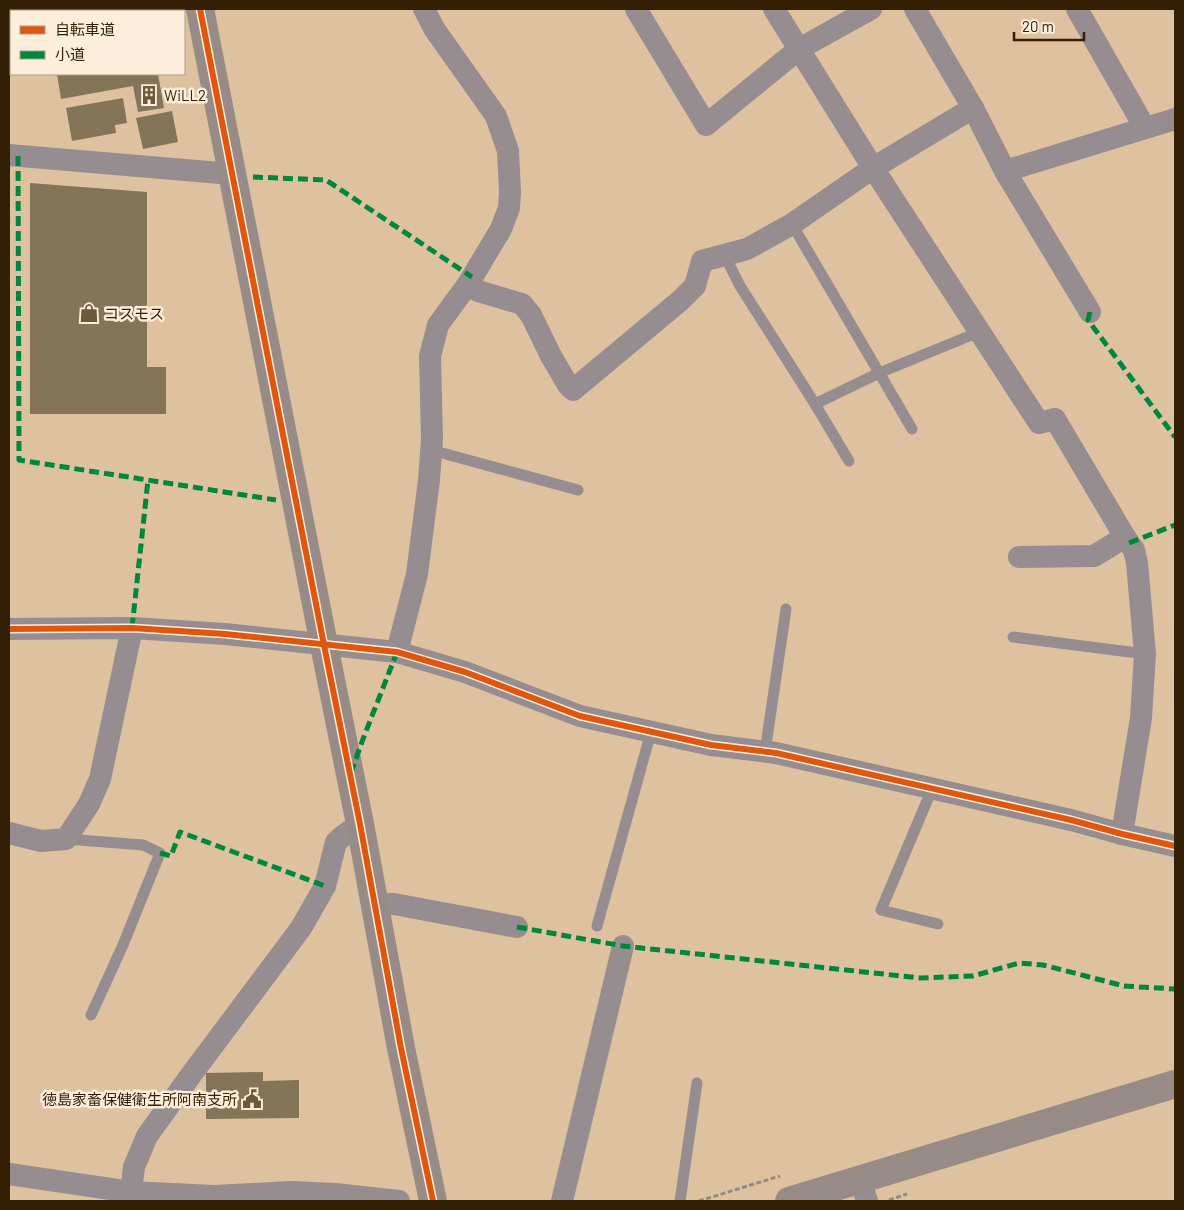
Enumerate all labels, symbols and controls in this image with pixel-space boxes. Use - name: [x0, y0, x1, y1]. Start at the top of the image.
- legend: [10, 10, 185, 75]
- scale bar: [1014, 10, 1084, 42]
- text: 20 m: [1022, 17, 1054, 35]
- text: 自転車道: [55, 20, 115, 38]
- text: 小道: [55, 45, 85, 63]
- building icon: WiLL2: [138, 84, 160, 106]
- place label: WiLL2: [164, 86, 206, 104]
- shop icon: コスモス: [78, 302, 100, 324]
- place label: コスモス: [104, 304, 164, 322]
- public building icon: 徳島家畜保健衛生所阿南支所: [241, 1088, 263, 1110]
- place label: 徳島家畜保健衛生所阿南支所: [42, 1090, 237, 1108]

